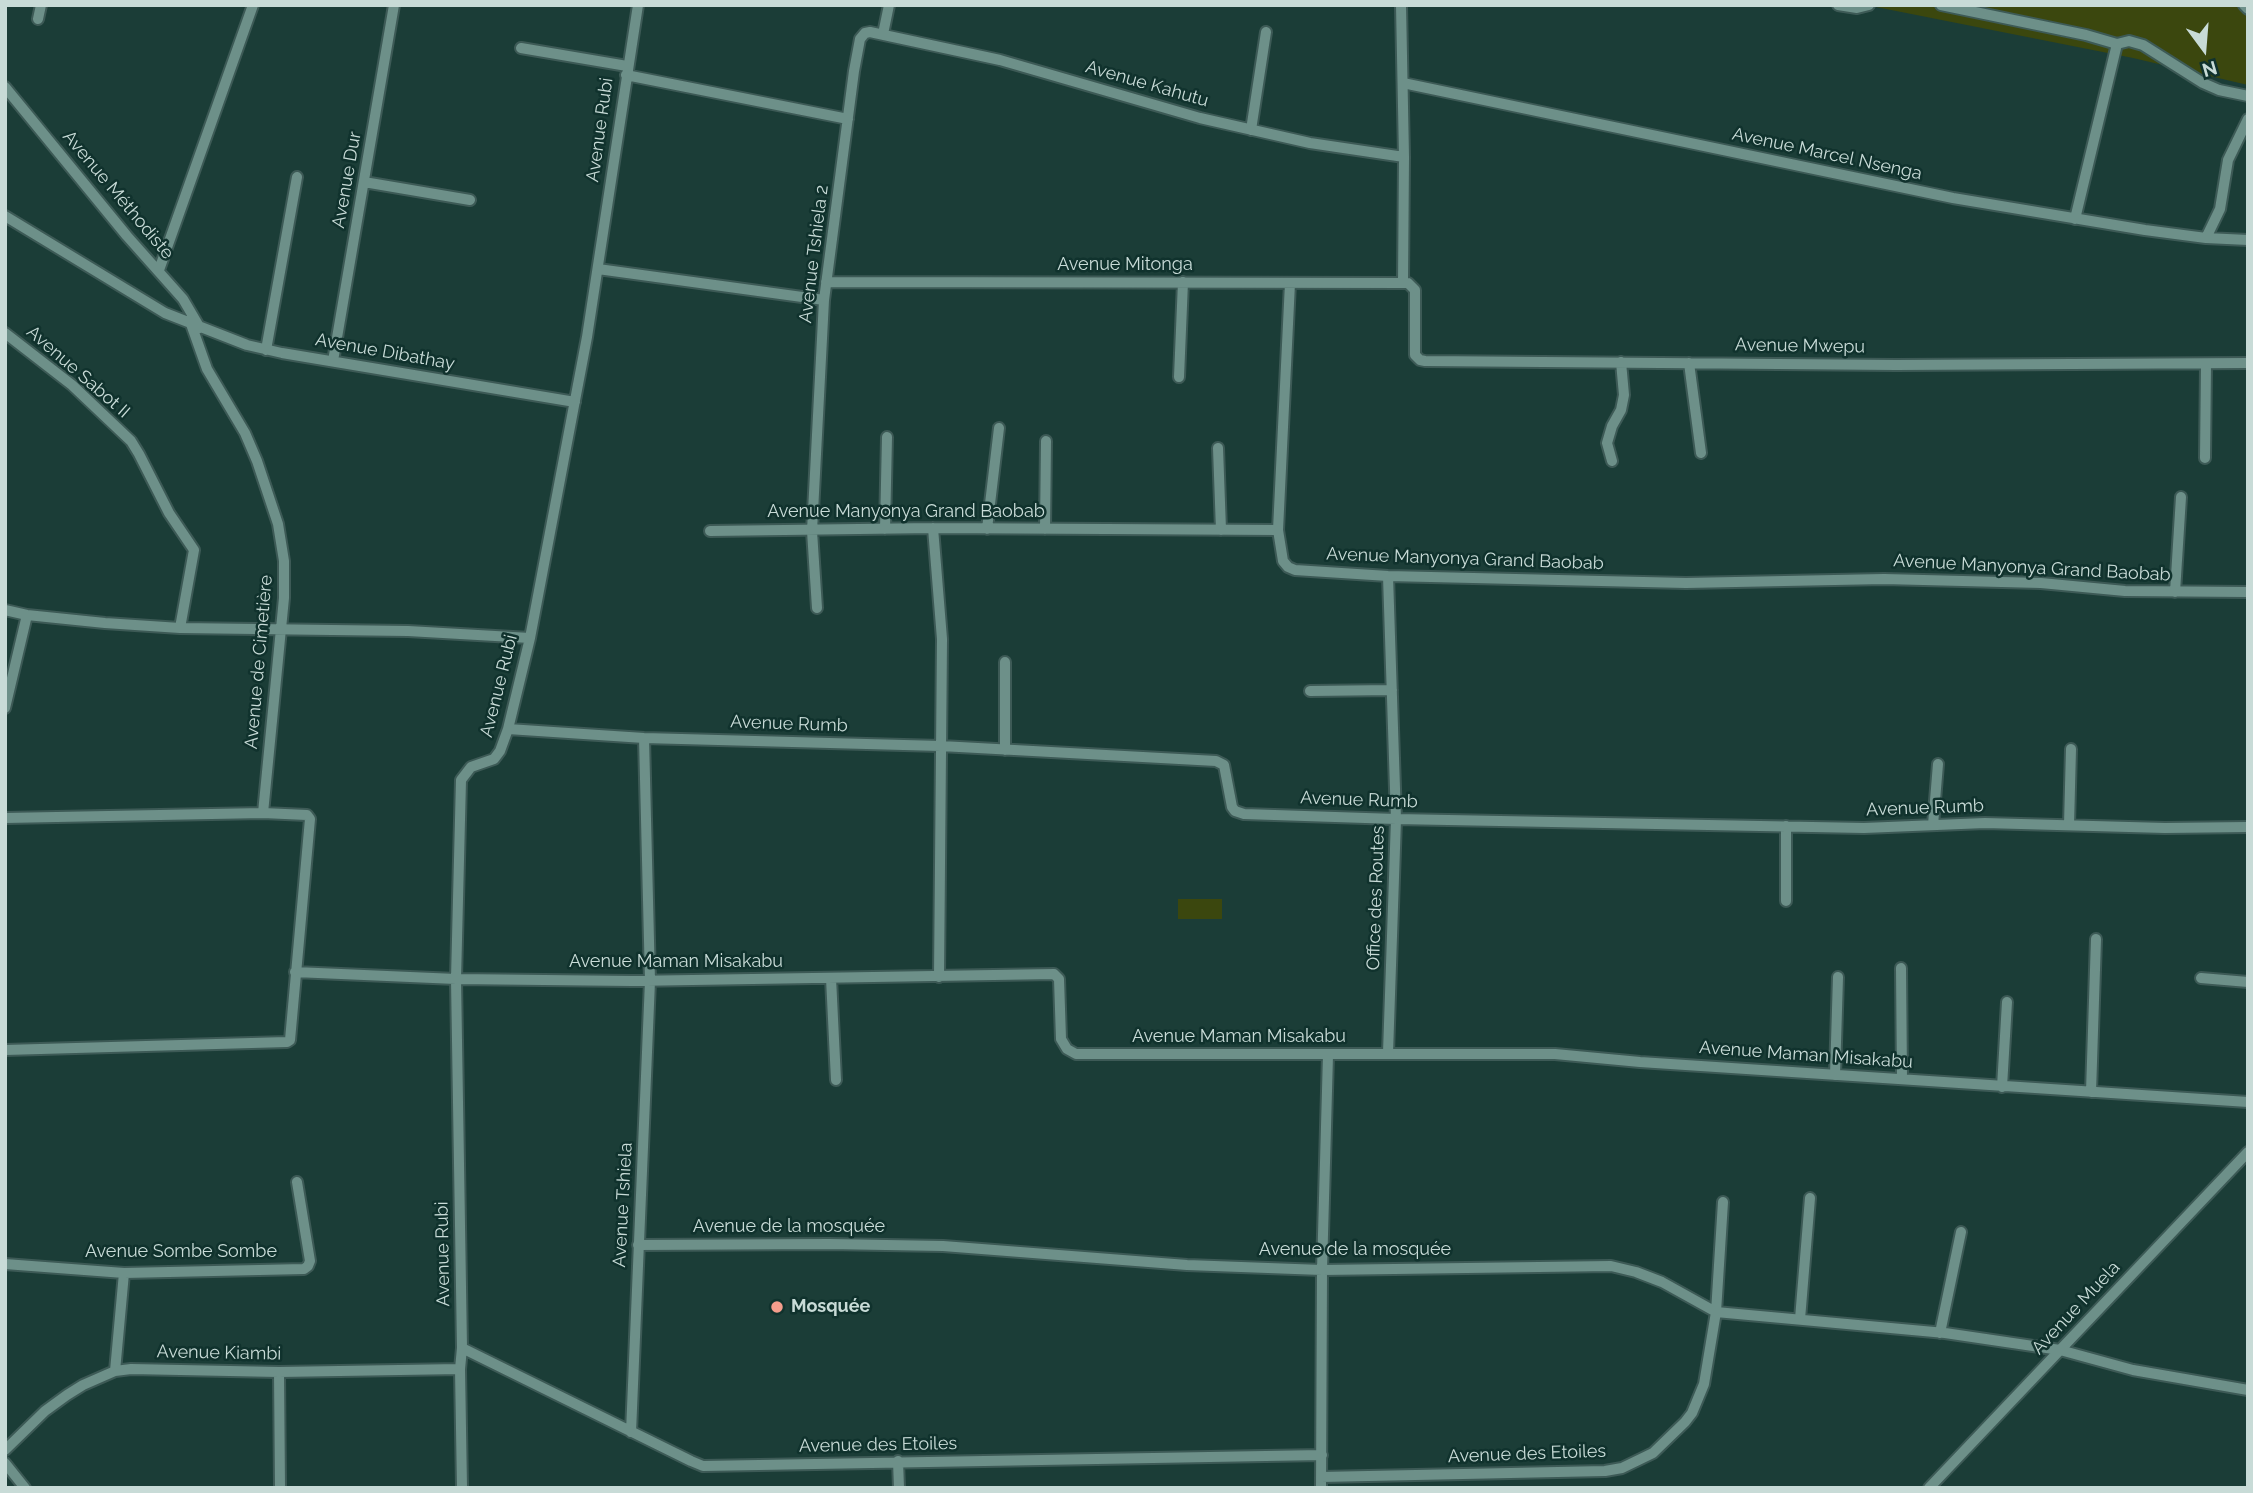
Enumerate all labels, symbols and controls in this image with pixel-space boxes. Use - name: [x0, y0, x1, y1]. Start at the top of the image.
- north arrow: [2169, 14, 2239, 84]
- street label: Avenue Kahutu: [1083, 56, 1211, 112]
- text: N: [2200, 57, 2220, 82]
- street label: Avenue Rubi: [582, 76, 618, 184]
- street label: Avenue Marcel Nsenga: [1730, 123, 1924, 185]
- street label: Avenue Méthodiste: [58, 126, 178, 264]
- street label: Avenue Dur: [328, 130, 366, 230]
- street label: Avenue Tshiela 2: [795, 184, 833, 324]
- street label: Avenue Mitonga: [1057, 254, 1193, 276]
- street label: Avenue Sabot II: [22, 321, 134, 423]
- street label: Avenue Dibathay: [314, 329, 456, 375]
- street label: Avenue Mwepu: [1735, 334, 1865, 358]
- street label: Avenue Manyonya Grand Baobab: [767, 501, 1045, 523]
- street label: Avenue Manyonya Grand Baobab: [1326, 543, 1604, 575]
- street label: Avenue Manyonya Grand Baobab: [1893, 550, 2171, 586]
- street label: Avenue de Cimetière: [241, 574, 277, 750]
- street label: Avenue Rubi: [476, 632, 522, 740]
- street label: Avenue Rumb: [730, 711, 848, 737]
- street label: Avenue Rumb: [1300, 787, 1418, 813]
- street label: Avenue Rumb: [1866, 795, 1984, 821]
- street label: Office des Routes: [1363, 825, 1389, 971]
- street label: Avenue Maman Misakabu: [569, 951, 783, 973]
- street label: Avenue Maman Misakabu: [1132, 1026, 1346, 1048]
- street label: Avenue Maman Misakabu: [1698, 1037, 1914, 1073]
- street label: Avenue Tshiela: [609, 1142, 637, 1268]
- street label: Avenue Rubi: [431, 1201, 455, 1307]
- street label: Avenue de la mosquée: [693, 1216, 885, 1238]
- street label: Avenue de la mosquée: [1259, 1239, 1451, 1261]
- street label: Avenue Sombe Sombe: [85, 1241, 277, 1263]
- street label: Avenue Muela: [2027, 1257, 2125, 1359]
- place label: Mosquée: [791, 1296, 870, 1318]
- marker: Mosquée: [769, 1299, 785, 1315]
- street label: Avenue Kiambi: [157, 1341, 281, 1365]
- street label: Avenue des Etoiles: [799, 1433, 957, 1457]
- street label: Avenue des Etoiles: [1448, 1440, 1606, 1468]

